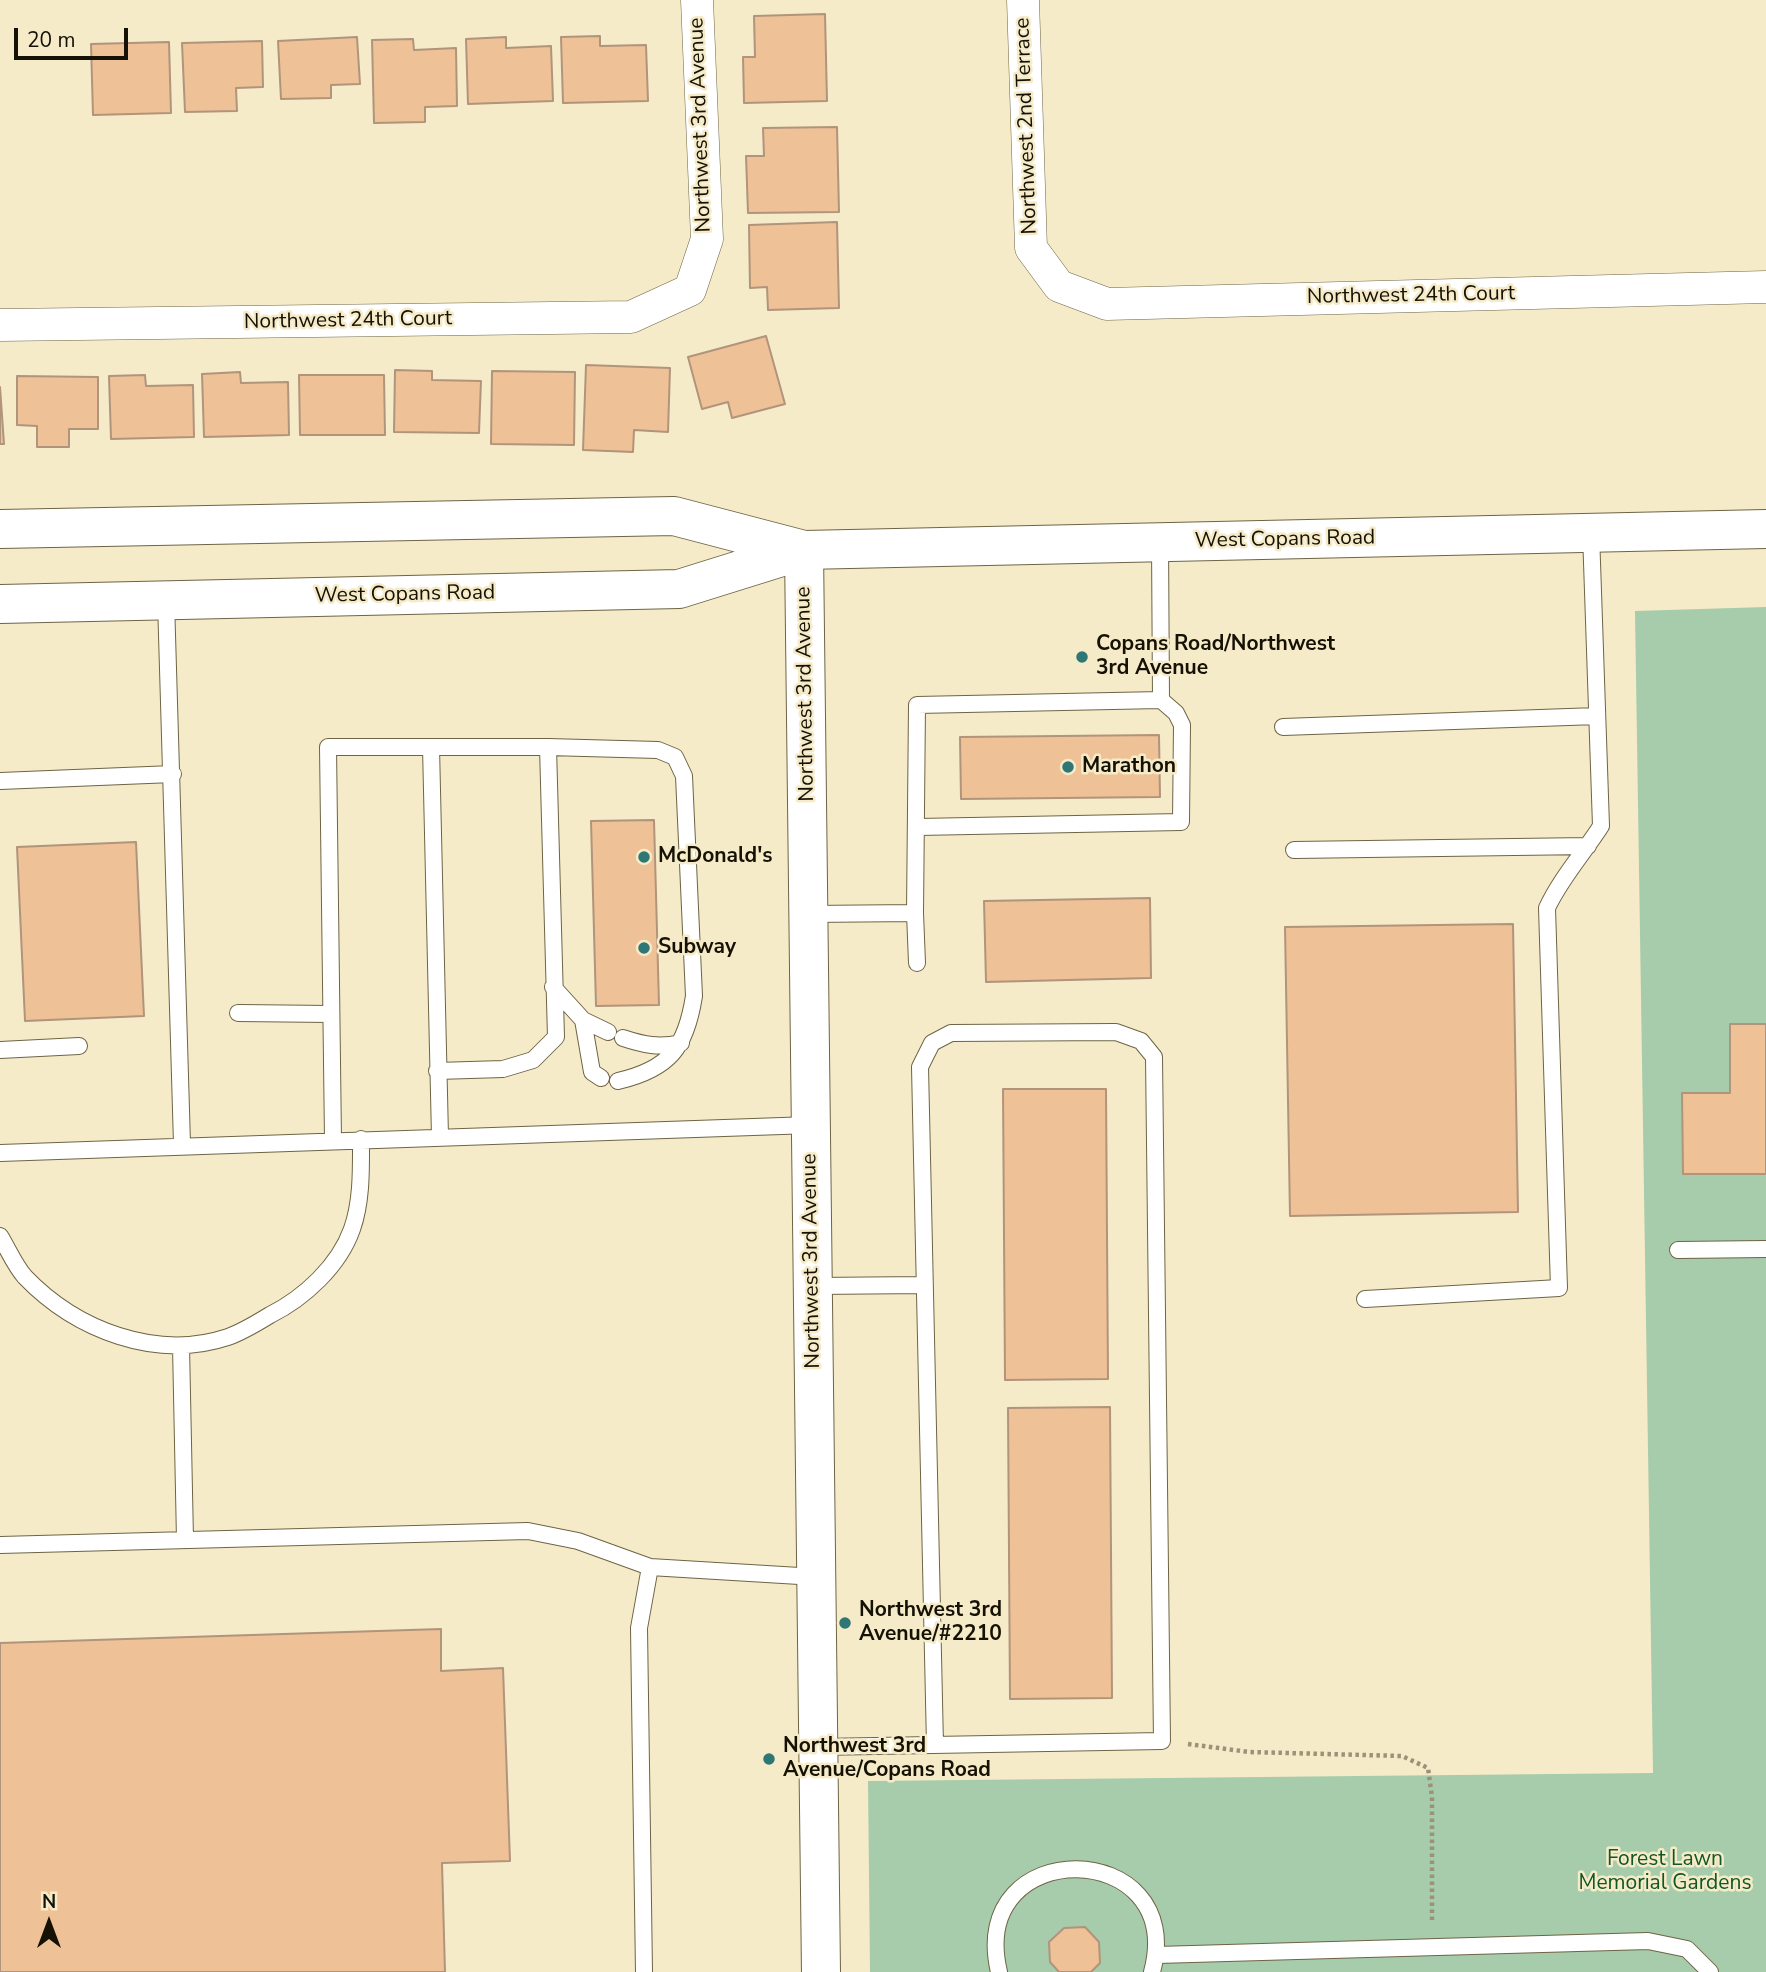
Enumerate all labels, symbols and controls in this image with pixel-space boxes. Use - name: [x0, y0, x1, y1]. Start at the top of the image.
- scale bar: [18, 14, 131, 58]
- street label: Northwest 3rd Avenue: [685, 17, 717, 233]
- street label: Northwest 2nd Terrace: [1011, 17, 1043, 235]
- text: 20 m: [27, 26, 76, 54]
- street label: Northwest 24th Court: [1307, 282, 1515, 310]
- street label: Northwest 24th Court: [244, 307, 452, 335]
- street label: West Copans Road: [1195, 526, 1375, 554]
- street label: West Copans Road: [315, 581, 495, 609]
- street label: Northwest 3rd Avenue: [792, 586, 820, 802]
- place label: Copans Road/Northwest 3rd Avenue: [1096, 632, 1335, 682]
- marker: Copans Road/Northwest 3rd Avenue: [1074, 649, 1090, 665]
- place label: Marathon: [1082, 754, 1176, 780]
- marker: Marathon: [1060, 759, 1076, 775]
- place label: McDonald's: [658, 844, 773, 870]
- marker: McDonald's: [636, 849, 652, 865]
- place label: Subway: [658, 935, 736, 961]
- marker: Subway: [636, 940, 652, 956]
- street label: Northwest 3rd Avenue: [798, 1153, 826, 1369]
- place label: Northwest 3rd Avenue/#2210: [859, 1598, 1002, 1648]
- marker: Northwest 3rd Avenue/#2210: [837, 1615, 853, 1631]
- place label: Northwest 3rd Avenue/Copans Road: [783, 1734, 991, 1784]
- marker: Northwest 3rd Avenue/Copans Road: [761, 1751, 777, 1767]
- park label: Forest Lawn Memorial Gardens: [1578, 1847, 1752, 1897]
- north arrow: [14, 1888, 84, 1958]
- text: N: [42, 1889, 56, 1915]

